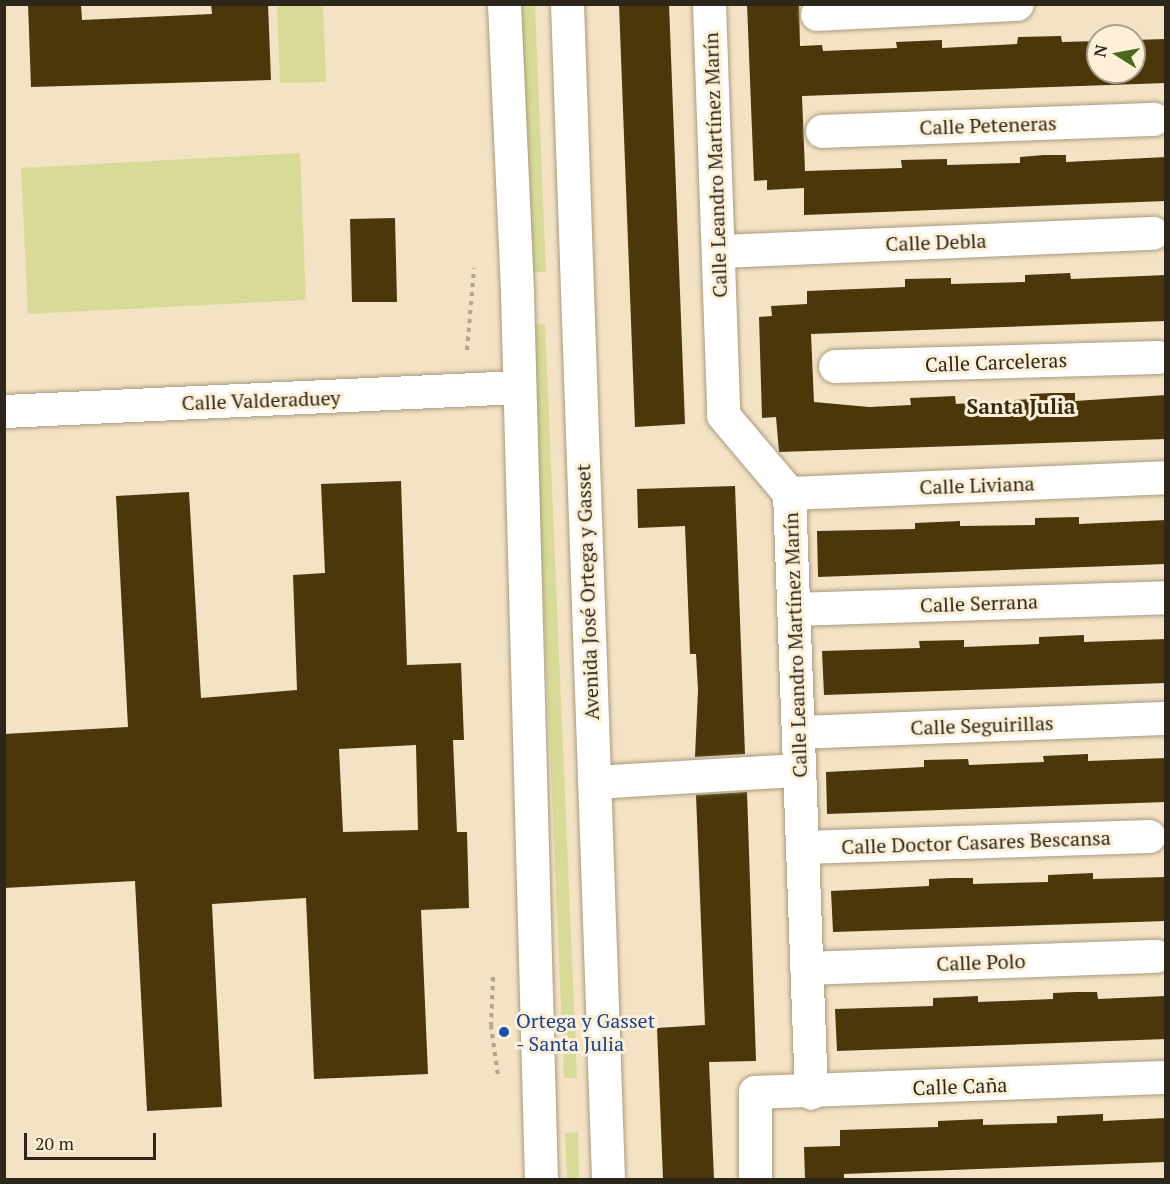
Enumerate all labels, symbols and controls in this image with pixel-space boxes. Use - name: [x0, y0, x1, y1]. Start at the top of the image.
- north arrow: [1086, 24, 1146, 84]
- street label: Calle Leandro Martínez Marín: [698, 32, 732, 298]
- text: N: [1088, 43, 1112, 59]
- street label: Calle Peteneras: [919, 111, 1057, 139]
- street label: Calle Debla: [885, 228, 987, 256]
- street label: Calle Carceleras: [925, 348, 1067, 376]
- street label: Calle Valderaduey: [181, 385, 341, 415]
- district label: Santa Julia: [966, 393, 1076, 419]
- street label: Avenida José Ortega y Gasset: [571, 463, 603, 721]
- street label: Calle Liviana: [919, 471, 1035, 499]
- street label: Calle Leandro Martínez Marín: [778, 512, 812, 778]
- street label: Calle Serrana: [920, 589, 1038, 617]
- street label: Calle Seguirillas: [910, 711, 1054, 739]
- street label: Calle Doctor Casares Bescansa: [841, 825, 1111, 859]
- street label: Calle Polo: [936, 948, 1026, 976]
- place label: Ortega y Gasset - Santa Julia: [516, 1008, 655, 1055]
- marker: Ortega y Gasset - Santa Julia: [497, 1025, 511, 1039]
- street label: Calle Caña: [912, 1072, 1008, 1100]
- scale bar: [27, 1121, 159, 1159]
- text: 20 m: [35, 1131, 74, 1155]

